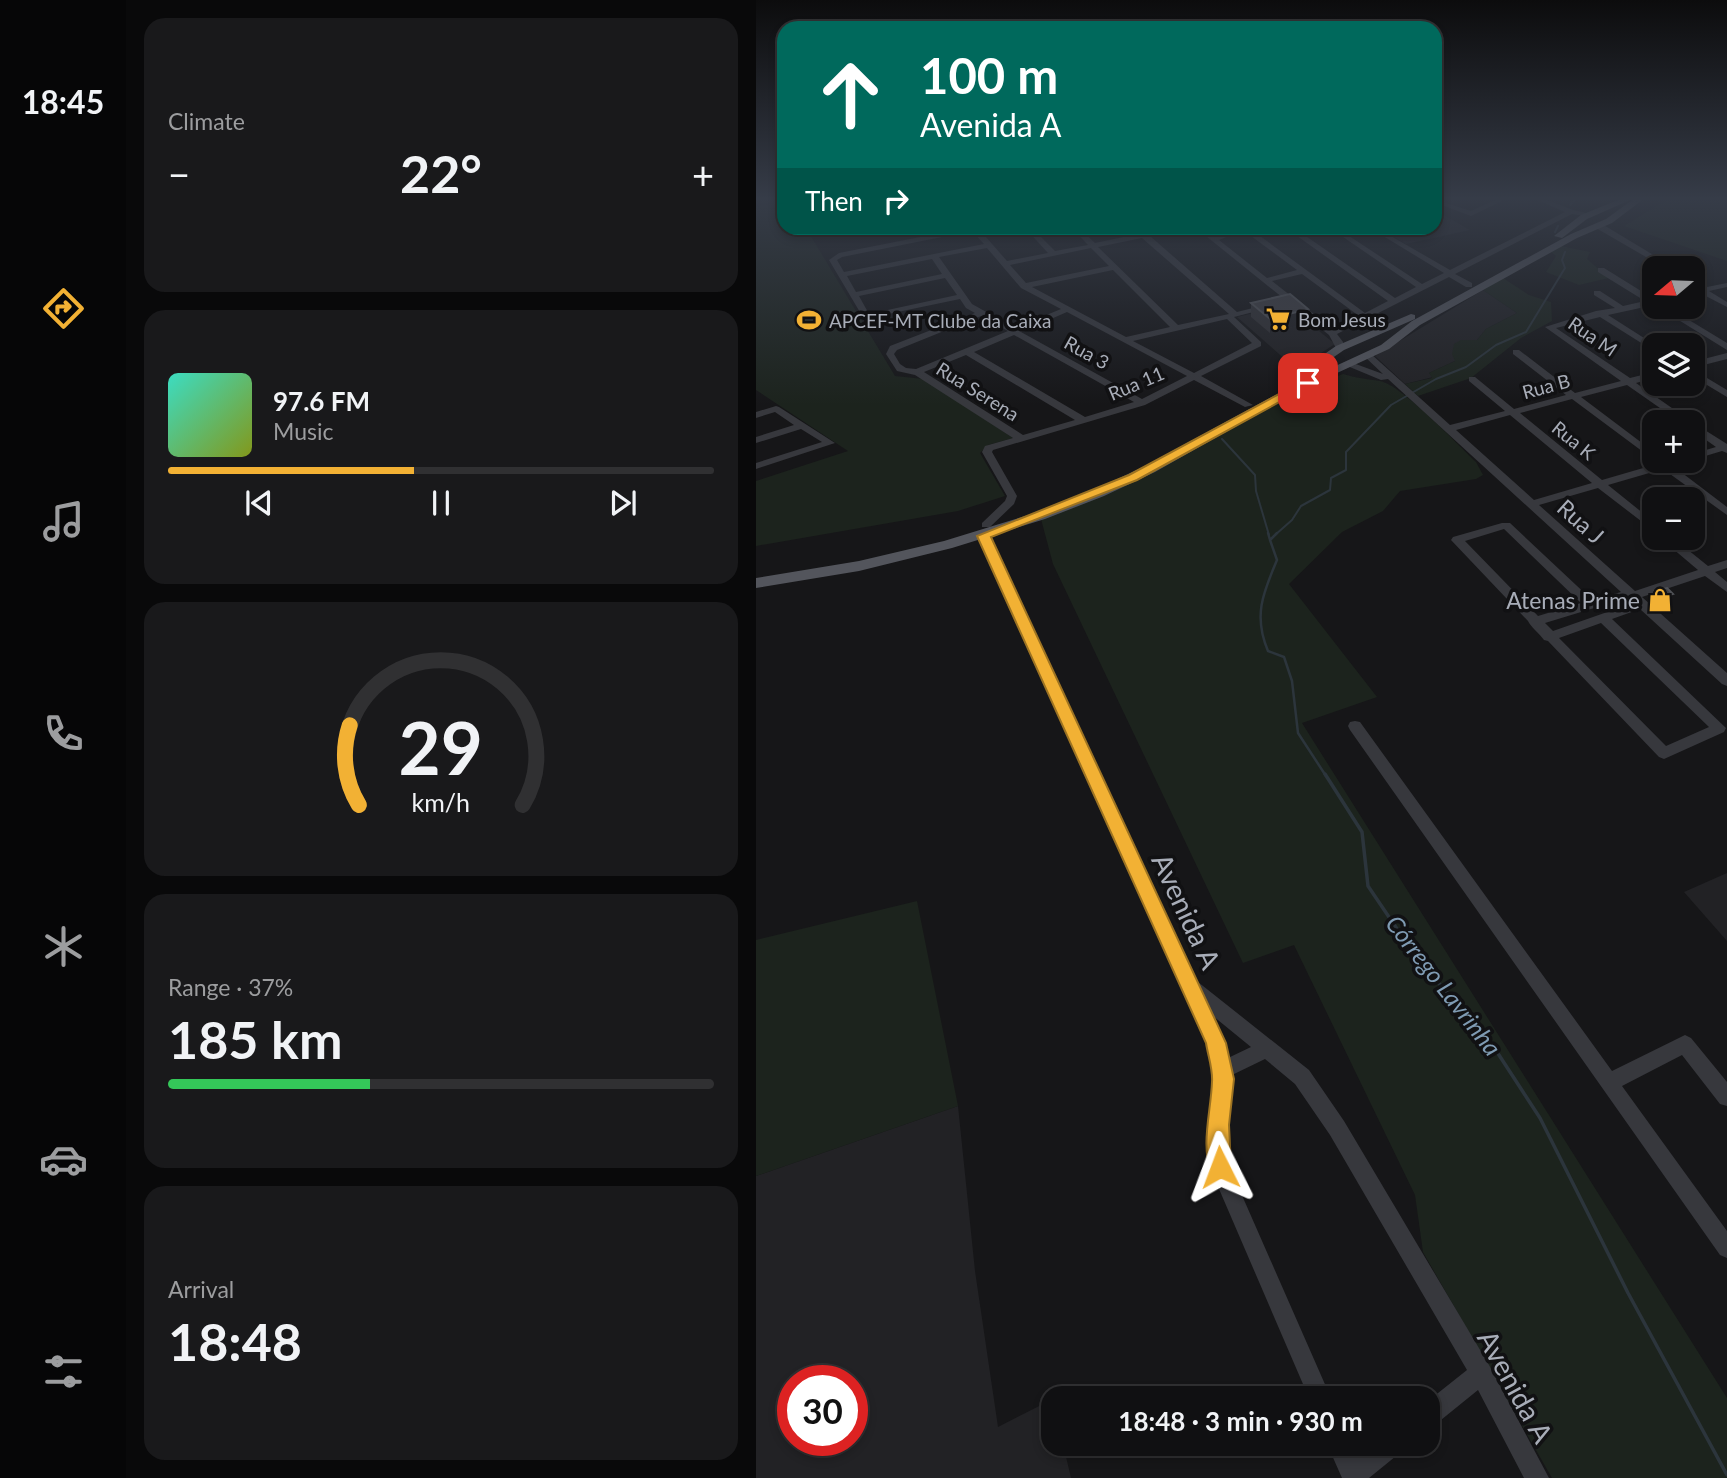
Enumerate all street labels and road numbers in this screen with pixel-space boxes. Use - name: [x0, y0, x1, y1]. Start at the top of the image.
- street label: Rua M: [1564, 311, 1622, 361]
- street label: Rua 3: [1061, 330, 1113, 374]
- street label: Rua Serena: [932, 357, 1024, 425]
- street label: Rua 11: [1105, 361, 1167, 405]
- street label: Rua B: [1520, 369, 1572, 403]
- street label: Rua K: [1548, 416, 1601, 465]
- street label: Rua J: [1552, 493, 1610, 549]
- street label: Avenida A: [1145, 848, 1229, 974]
- street label: Avenida A: [1471, 1324, 1561, 1448]

